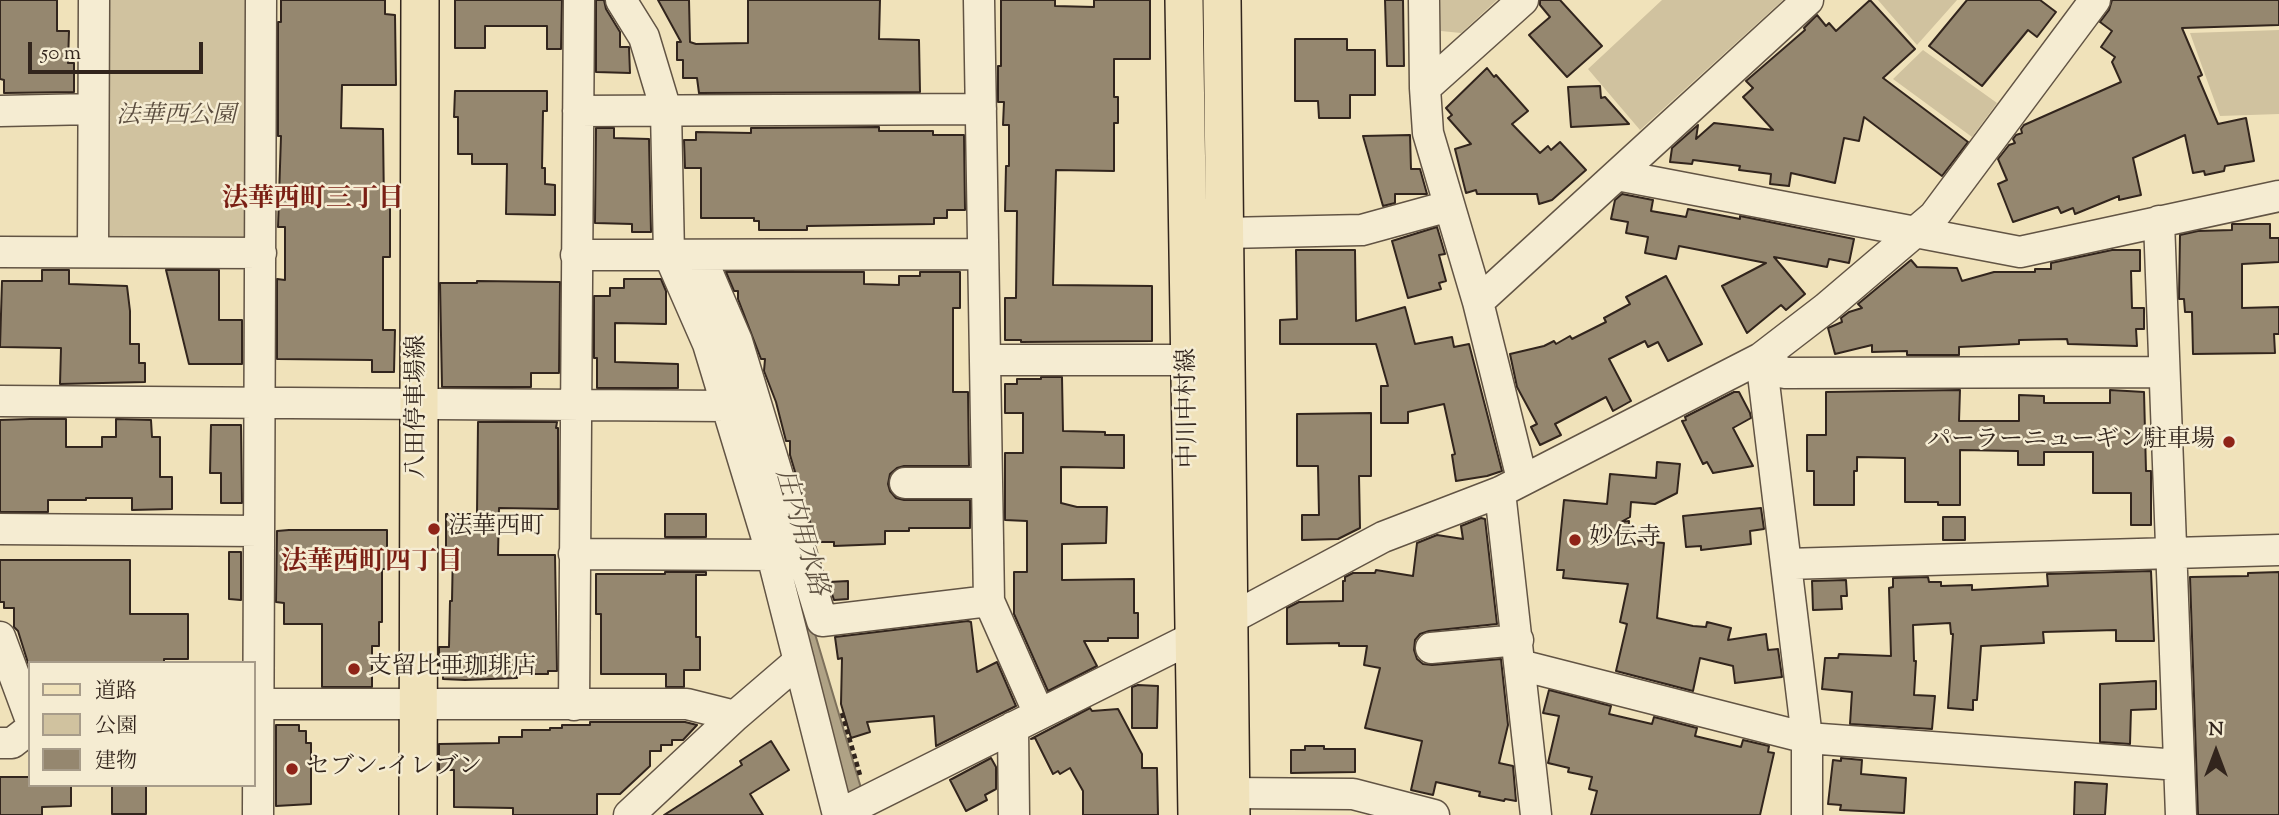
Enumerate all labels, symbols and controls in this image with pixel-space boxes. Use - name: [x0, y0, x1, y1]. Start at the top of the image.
- scale bar: [32, 28, 206, 72]
- text: 50 m: [41, 39, 81, 69]
- park label: 法華西公園: [116, 104, 236, 132]
- district label: 法華西町三丁目: [222, 186, 404, 218]
- street label: 八田停車場線: [405, 335, 433, 479]
- street label: 中川中村線: [1175, 348, 1205, 468]
- place label: パーラーニューギン駐車場: [1927, 428, 2215, 456]
- marker: パーラーニューギン駐車場: [2221, 434, 2237, 450]
- water label: 庄内用水路: [766, 466, 832, 600]
- place label: 法華西町: [448, 515, 544, 543]
- marker: 法華西町: [426, 521, 442, 537]
- place label: 妙伝寺: [1589, 526, 1661, 554]
- marker: 妙伝寺: [1567, 532, 1583, 548]
- district label: 法華西町四丁目: [281, 549, 463, 581]
- place label: 支留比亜珈琲店: [368, 655, 536, 683]
- legend: [28, 661, 256, 787]
- marker: 支留比亜珈琲店: [346, 661, 362, 677]
- text: 道路: [95, 677, 137, 707]
- text: 公園: [95, 712, 137, 742]
- north arrow: [2181, 717, 2251, 787]
- text: N: [2208, 717, 2224, 744]
- text: 建物: [95, 747, 137, 777]
- place label: セブン-イレブン: [306, 755, 482, 783]
- marker: セブン-イレブン: [284, 761, 300, 777]

